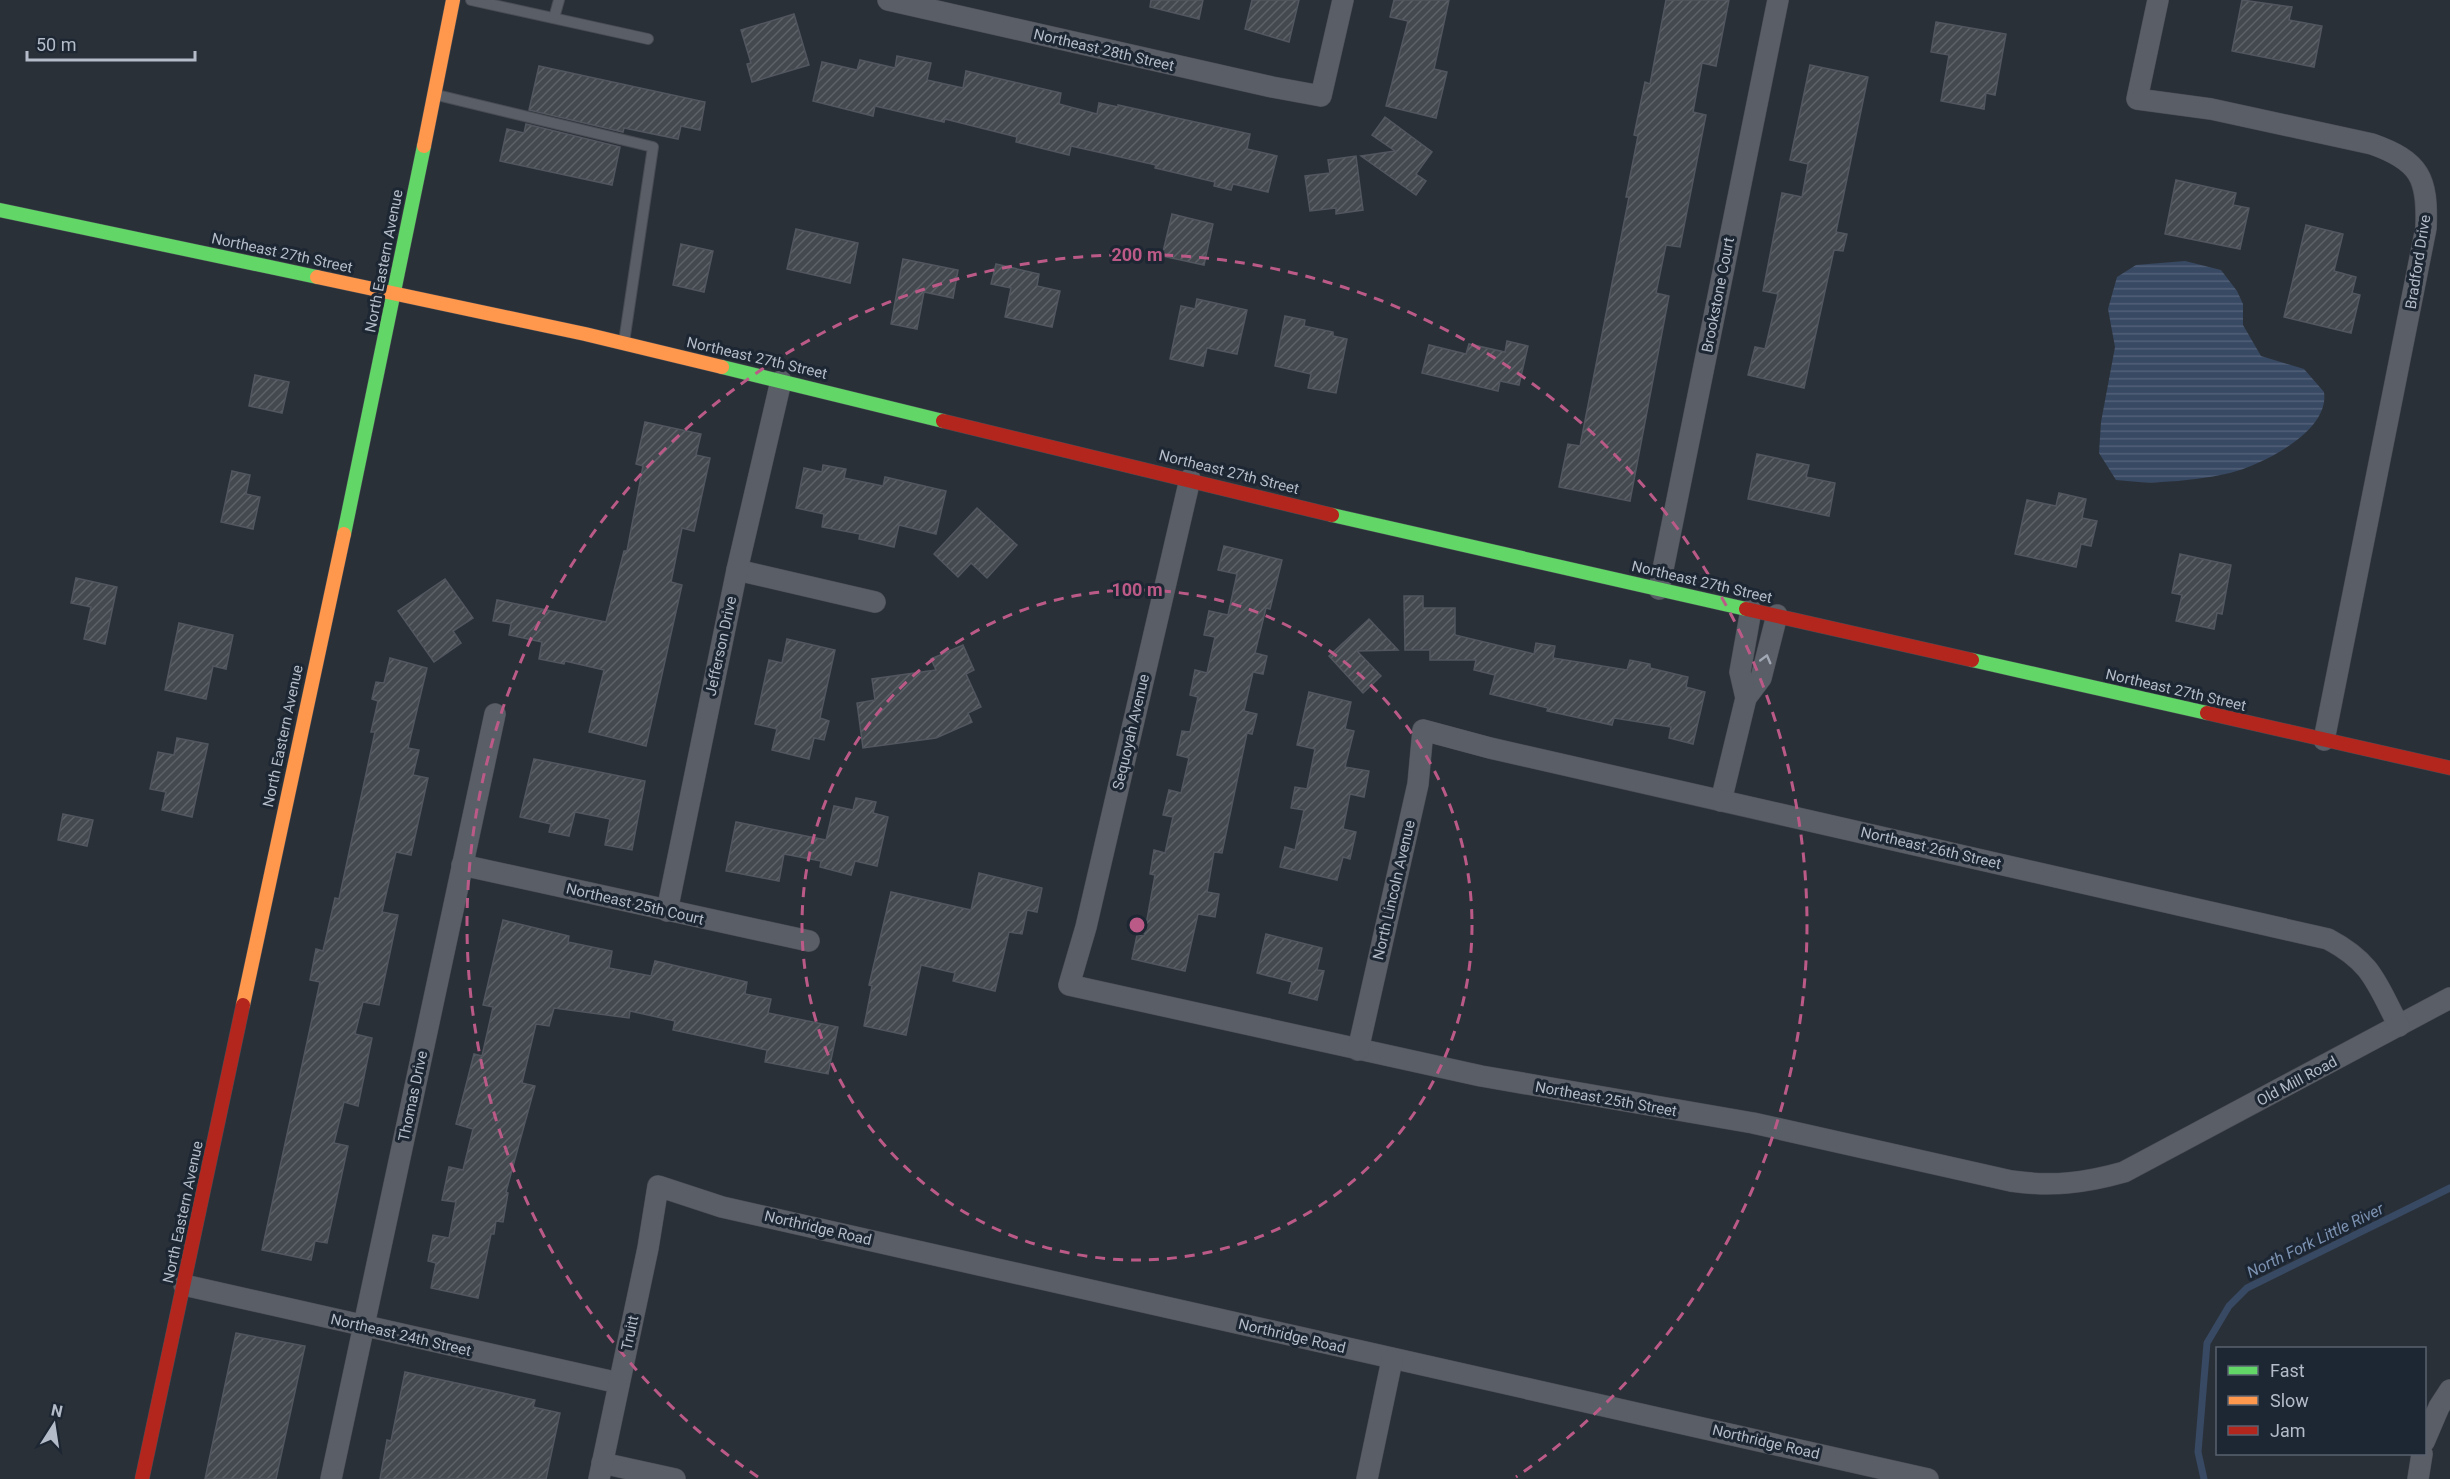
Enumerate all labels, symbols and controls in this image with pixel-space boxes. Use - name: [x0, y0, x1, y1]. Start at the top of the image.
- scale bar: [27, 24, 195, 62]
- street label: Northeast 28th Street: [1032, 25, 1176, 75]
- text: 50 m: [36, 34, 76, 55]
- street label: North Eastern Avenue: [361, 188, 407, 334]
- street label: Bradford Drive: [2402, 213, 2434, 311]
- street label: Northeast 27th Street: [210, 229, 354, 277]
- street label: Brookstone Court: [1698, 236, 1738, 354]
- text: 200 m: [1111, 244, 1163, 265]
- street label: Northeast 27th Street: [685, 333, 829, 383]
- street label: Northeast 27th Street: [1157, 446, 1301, 498]
- street label: Northeast 27th Street: [1630, 557, 1774, 607]
- text: 100 m: [1111, 579, 1163, 600]
- street label: Jefferson Drive: [702, 594, 740, 698]
- one-way arrow: [1759, 654, 1772, 664]
- street label: North Eastern Avenue: [259, 663, 307, 809]
- street label: Northeast 27th Street: [2104, 665, 2248, 715]
- street label: Sequoyah Avenue: [1109, 672, 1153, 792]
- street label: North Lincoln Avenue: [1369, 818, 1419, 962]
- street label: Northeast 26th Street: [1859, 823, 2003, 873]
- street label: Northeast 25th Court: [564, 879, 706, 929]
- centre of rings: [1127, 915, 1147, 935]
- street label: Thomas Drive: [395, 1049, 431, 1143]
- street label: Old Mill Road: [2254, 1052, 2340, 1110]
- street label: Northeast 25th Street: [1534, 1078, 1678, 1120]
- street label: North Eastern Avenue: [159, 1139, 207, 1285]
- water label: North Fork Little River: [2244, 1199, 2387, 1282]
- street label: Northridge Road: [763, 1207, 873, 1249]
- street label: Northeast 24th Street: [329, 1310, 473, 1360]
- street label: Truitt: [618, 1314, 642, 1352]
- street label: Northridge Road: [1237, 1315, 1347, 1357]
- legend: [2216, 1347, 2426, 1455]
- text: Fast: [2270, 1360, 2305, 1381]
- text: Slow: [2270, 1390, 2309, 1411]
- north arrow: [24, 1395, 84, 1455]
- text: N: [50, 1400, 65, 1421]
- text: Jam: [2270, 1420, 2306, 1441]
- street label: Northridge Road: [1711, 1421, 1821, 1463]

